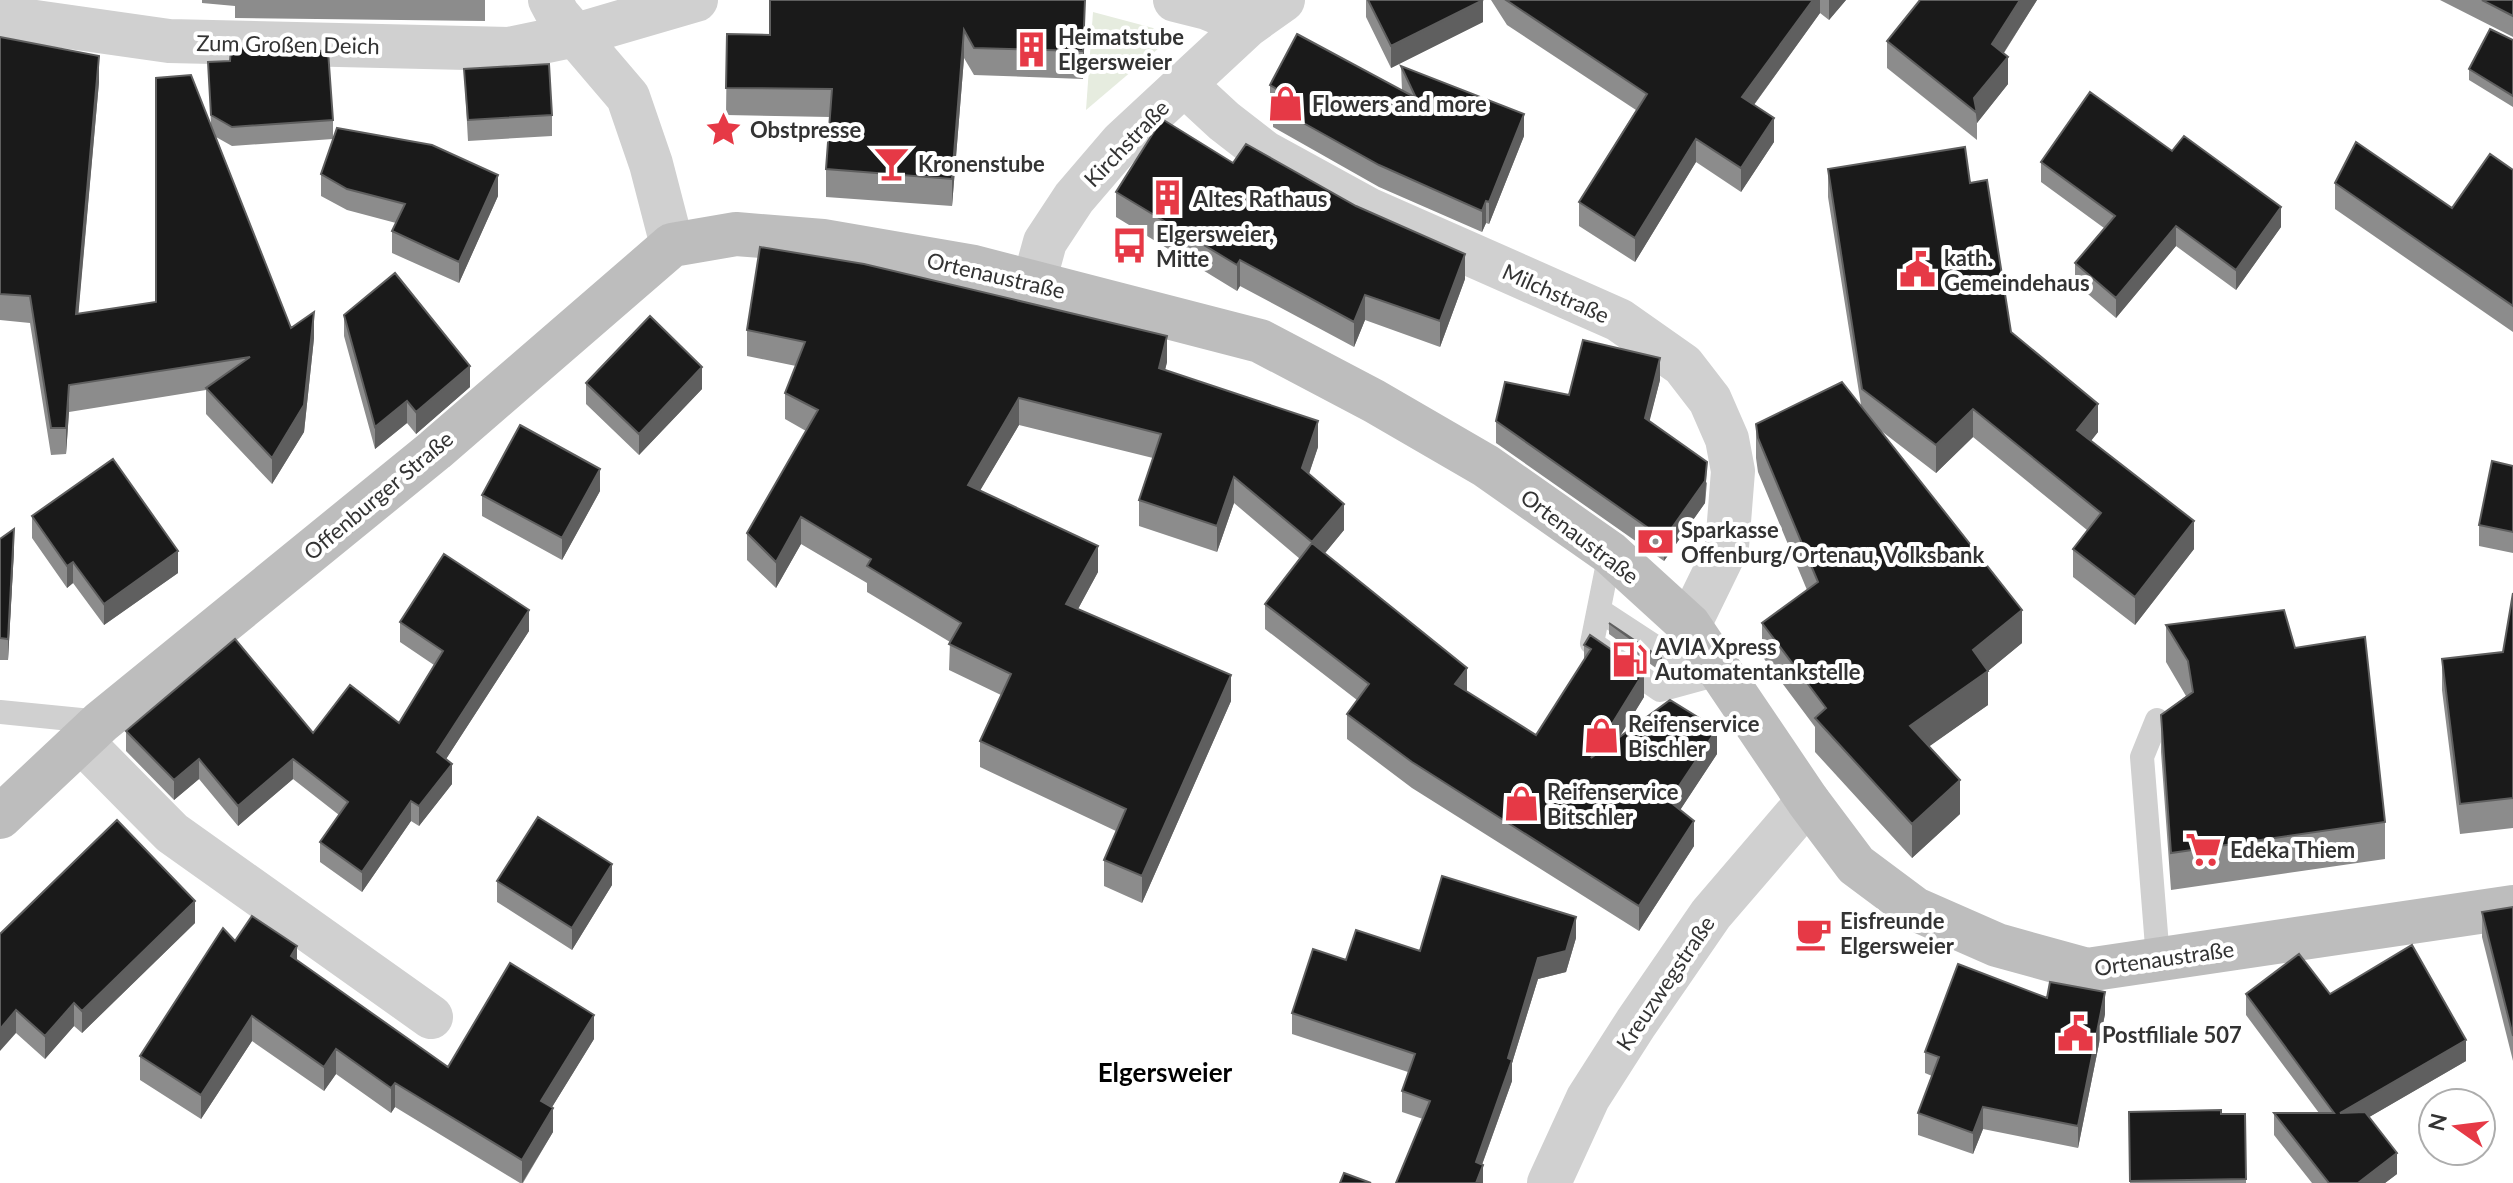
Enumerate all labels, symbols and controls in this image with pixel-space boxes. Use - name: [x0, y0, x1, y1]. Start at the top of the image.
- place label: Heimatstube Elgersweier: [1058, 23, 1184, 75]
- street label: Zum Großen Deich: [196, 29, 380, 59]
- building icon: Heimatstube Elgersweier: [1013, 30, 1051, 68]
- shop icon: Flowers and more: [1267, 84, 1305, 122]
- place label: Flowers and more: [1312, 90, 1487, 117]
- street label: Kirchstraße: [1078, 94, 1174, 192]
- place icon: Obstpresse: [705, 110, 743, 148]
- place label: Obstpresse: [750, 116, 861, 143]
- bar icon: Kronenstube: [873, 144, 911, 182]
- place label: Kronenstube: [918, 150, 1045, 177]
- building icon: Altes Rathaus: [1148, 179, 1186, 217]
- place label: Altes Rathaus: [1192, 185, 1327, 212]
- place label: Elgersweier, Mitte: [1156, 220, 1274, 272]
- bus stop icon: Elgersweier, Mitte: [1111, 227, 1149, 265]
- place label: kath. Gemeindehaus: [1944, 244, 2090, 296]
- street label: Ortenaustraße: [924, 246, 1068, 304]
- public building icon: kath. Gemeindehaus: [1899, 251, 1937, 289]
- street label: Milchstraße: [1498, 257, 1614, 329]
- street label: Offenburger Straße: [298, 425, 458, 565]
- street label: Ortenaustraße: [1516, 483, 1644, 589]
- place label: Sparkasse Offenburg/Ortenau, Volksbank: [1681, 516, 1984, 568]
- bank icon: Sparkasse Offenburg/Ortenau, Volksbank: [1636, 523, 1674, 561]
- place label: AVIA Xpress Automatentankstelle: [1654, 633, 1861, 685]
- fuel station icon: AVIA Xpress Automatentankstelle: [1610, 640, 1648, 678]
- place label: Reifenservice Bischler: [1628, 710, 1760, 762]
- shop icon: Reifenservice Bischler: [1583, 717, 1621, 755]
- place label: Reifenservice Bitschler: [1547, 778, 1679, 830]
- shop icon: Reifenservice Bitschler: [1502, 785, 1540, 823]
- supermarket icon: Edeka Thiem: [2185, 830, 2223, 868]
- place label: Edeka Thiem: [2230, 836, 2355, 863]
- place label: Eisfreunde Elgersweier: [1840, 907, 1955, 959]
- street label: Kreuzwegstraße: [1610, 910, 1720, 1056]
- cafe icon: Eisfreunde Elgersweier: [1795, 914, 1833, 952]
- street label: Ortenaustraße: [2092, 935, 2236, 981]
- public building icon: Postfiliale 507: [2057, 1015, 2095, 1053]
- place label: Postfiliale 507: [2102, 1021, 2242, 1048]
- district label: Elgersweier: [1098, 1056, 1233, 1088]
- north arrow: [2417, 1087, 2497, 1167]
- text: N: [2422, 1111, 2452, 1134]

